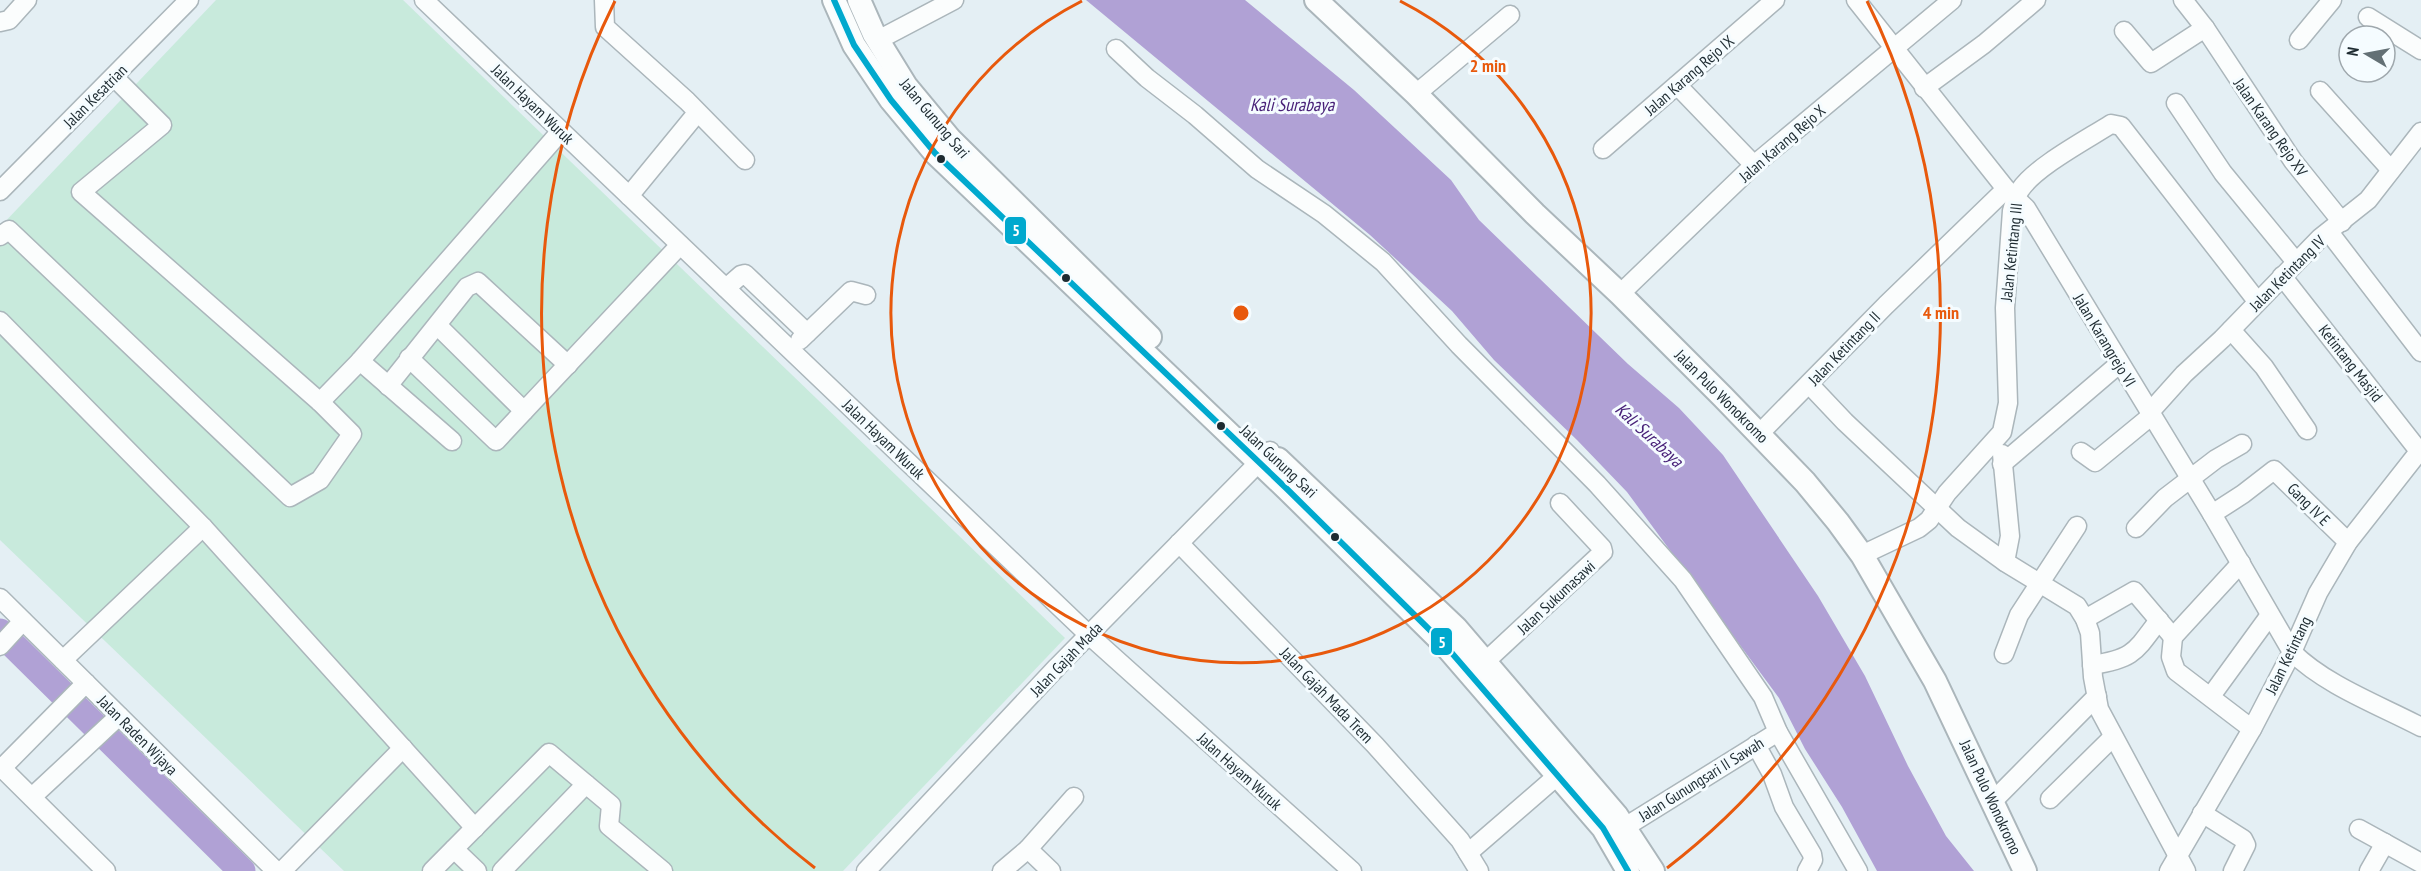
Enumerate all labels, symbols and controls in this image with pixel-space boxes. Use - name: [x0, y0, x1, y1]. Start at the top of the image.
- north arrow: [2337, 24, 2397, 84]
- street label: Jalan Karang Rejo IX: [1639, 31, 1738, 120]
- text: N: [2342, 45, 2363, 57]
- text: 2 min: [1470, 54, 1506, 77]
- street label: Jalan Hayam Wuruk: [487, 59, 579, 149]
- street label: Jalan Kesatrian: [58, 60, 131, 133]
- street label: Jalan Gunung Sari: [895, 73, 974, 162]
- street label: Jalan Karang Rejo XV: [2229, 73, 2313, 180]
- water label: Kali Surabaya: [1250, 93, 1335, 116]
- street label: Jalan Karang Rejo X: [1734, 100, 1829, 187]
- unlabelled marker: [935, 153, 947, 165]
- street label: Jalan Ketintang III: [1996, 202, 2026, 303]
- line badge: 5: [1004, 216, 1027, 245]
- text: 5: [1012, 220, 1020, 240]
- street label: Jalan Ketintang IV: [2244, 231, 2329, 316]
- unlabelled marker: [1060, 272, 1072, 284]
- street label: Jalan Karangrejo VI: [2069, 289, 2141, 390]
- text: 4 min: [1923, 301, 1959, 324]
- centre of rings: [1231, 303, 1251, 323]
- street label: Jalan Ketintang II: [1803, 307, 1884, 390]
- street label: Ketintang Masjid: [2315, 320, 2387, 406]
- street label: Jalan Pulo Wonokromo: [1670, 344, 1773, 447]
- street label: Jalan Hayam Wuruk: [838, 394, 930, 484]
- water label: Kali Surabaya: [1611, 397, 1689, 472]
- unlabelled marker: [1215, 420, 1227, 432]
- street label: Jalan Gunung Sari: [1236, 420, 1322, 502]
- street label: Gang IV E: [2283, 478, 2335, 530]
- unlabelled marker: [1329, 531, 1341, 543]
- street label: Jalan Sukumasawi: [1512, 556, 1599, 639]
- street label: Jalan Ketintang: [2260, 613, 2315, 698]
- street label: Jalan Gajah Mada: [1025, 618, 1106, 701]
- line badge: 5: [1430, 627, 1453, 656]
- text: 5: [1438, 632, 1446, 652]
- street label: Jalan Gajah Mada Trem: [1276, 642, 1378, 747]
- street label: Jalan Raden Wijaya: [93, 690, 182, 779]
- street label: Jalan Hayam Wuruk: [1193, 727, 1287, 815]
- street label: Jalan Gunungsari II Sawah: [1634, 732, 1767, 826]
- street label: Jalan Pulo Wonokromo: [1955, 736, 2026, 858]

